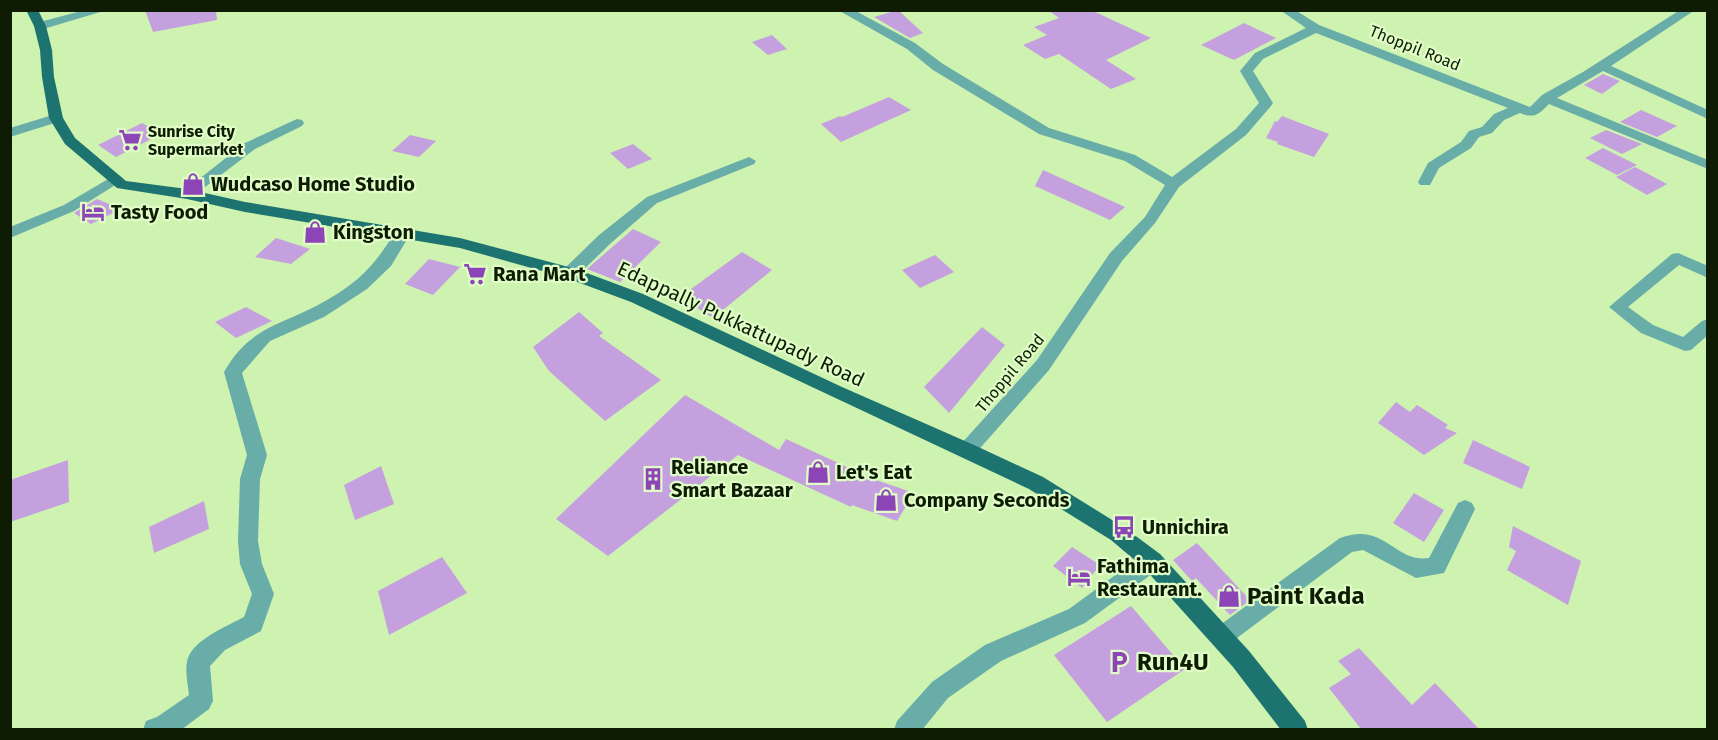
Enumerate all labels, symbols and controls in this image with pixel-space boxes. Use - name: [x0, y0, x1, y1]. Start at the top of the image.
- street label: Thoppil Road: [1367, 21, 1463, 75]
- place label: Sunrise City Supermarket: [148, 122, 244, 159]
- supermarket icon: Sunrise City Supermarket: [117, 127, 143, 153]
- shop icon: Wudcaso Home Studio: [180, 171, 206, 197]
- place label: Wudcaso Home Studio: [211, 172, 415, 196]
- hotel icon: Tasty Food: [80, 199, 106, 225]
- place label: Tasty Food: [111, 200, 208, 224]
- shop icon: Kingston: [302, 219, 328, 245]
- place label: Kingston: [333, 220, 414, 244]
- street label: Edappally Pukkattupady Road: [614, 256, 868, 392]
- supermarket icon: Rana Mart: [462, 261, 488, 287]
- place label: Rana Mart: [493, 262, 586, 286]
- street label: Thoppil Road: [972, 330, 1048, 416]
- place label: Reliance Smart Bazaar: [671, 455, 794, 502]
- shop icon: Let's Eat: [805, 459, 831, 485]
- place label: Let's Eat: [836, 460, 912, 484]
- building icon: Reliance Smart Bazaar: [640, 466, 666, 492]
- shop icon: Company Seconds: [873, 487, 899, 513]
- place label: Company Seconds: [904, 488, 1070, 512]
- bus stop icon: Unnichira: [1111, 514, 1137, 540]
- place label: Unnichira: [1142, 515, 1229, 539]
- place label: Fathima Restaurant.: [1097, 554, 1202, 601]
- hotel icon: Fathima Restaurant.: [1066, 564, 1092, 590]
- place label: Paint Kada: [1247, 582, 1365, 610]
- shop icon: Paint Kada: [1216, 583, 1242, 609]
- place label: Run4U: [1137, 648, 1209, 676]
- parking icon: Run4U: [1106, 649, 1132, 675]

